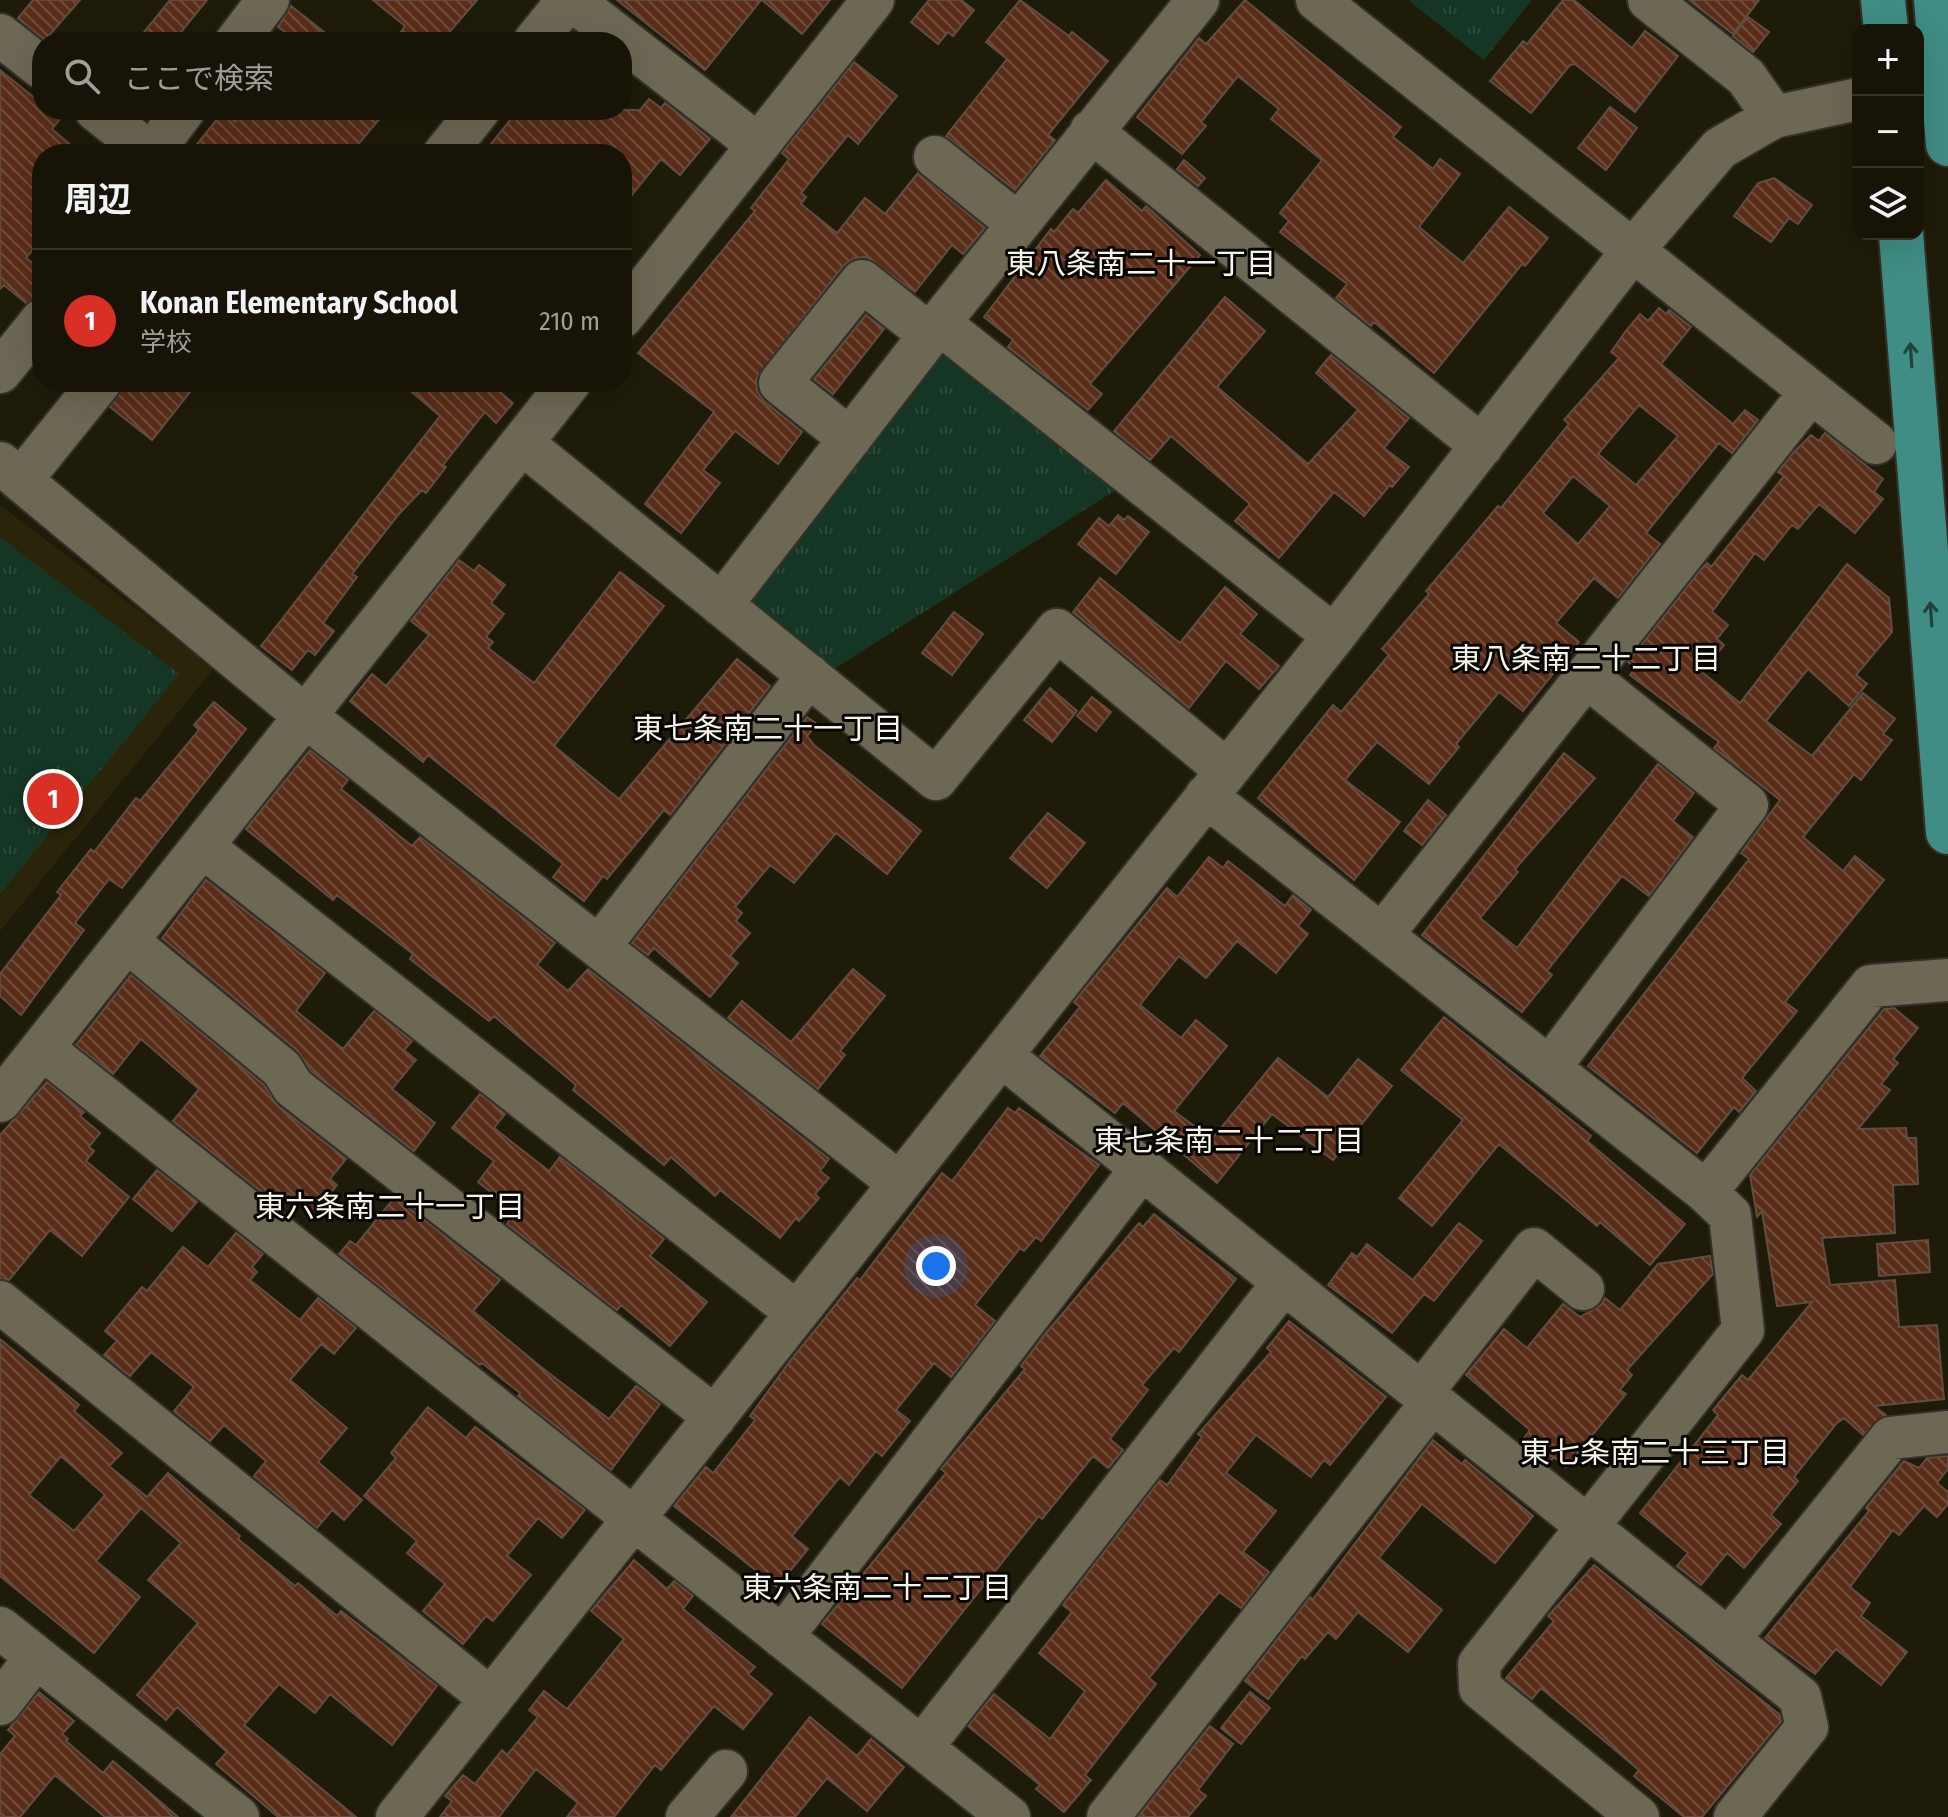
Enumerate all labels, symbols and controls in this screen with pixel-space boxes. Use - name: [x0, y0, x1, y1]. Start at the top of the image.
- map controls: [1852, 24, 1924, 240]
- button: +: [1852, 24, 1924, 96]
- search box: [32, 32, 632, 120]
- icon: search: [60, 54, 104, 98]
- text: ここで検索: [124, 61, 274, 97]
- button: −: [1852, 96, 1924, 168]
- button: layers: [1852, 168, 1924, 240]
- text: 周辺: [64, 179, 132, 220]
- district label: 東八条南二十一丁目: [1006, 246, 1276, 282]
- text: Konan Elementary School: [140, 285, 458, 321]
- text: 1: [85, 306, 96, 337]
- text: 210 m: [539, 306, 600, 337]
- text: 学校: [140, 327, 192, 358]
- one-way arrow: [1903, 342, 1918, 369]
- one-way arrow: [1923, 602, 1938, 628]
- district label: 東八条南二十二丁目: [1451, 641, 1721, 677]
- district label: 東七条南二十一丁目: [633, 711, 903, 747]
- pin: 1: [27, 769, 79, 829]
- district label: 東七条南二十二丁目: [1094, 1123, 1364, 1159]
- district label: 東六条南二十一丁目: [255, 1189, 525, 1225]
- your location: [916, 1246, 956, 1286]
- district label: 東七条南二十三丁目: [1520, 1435, 1790, 1471]
- district label: 東六条南二十二丁目: [742, 1570, 1012, 1606]

